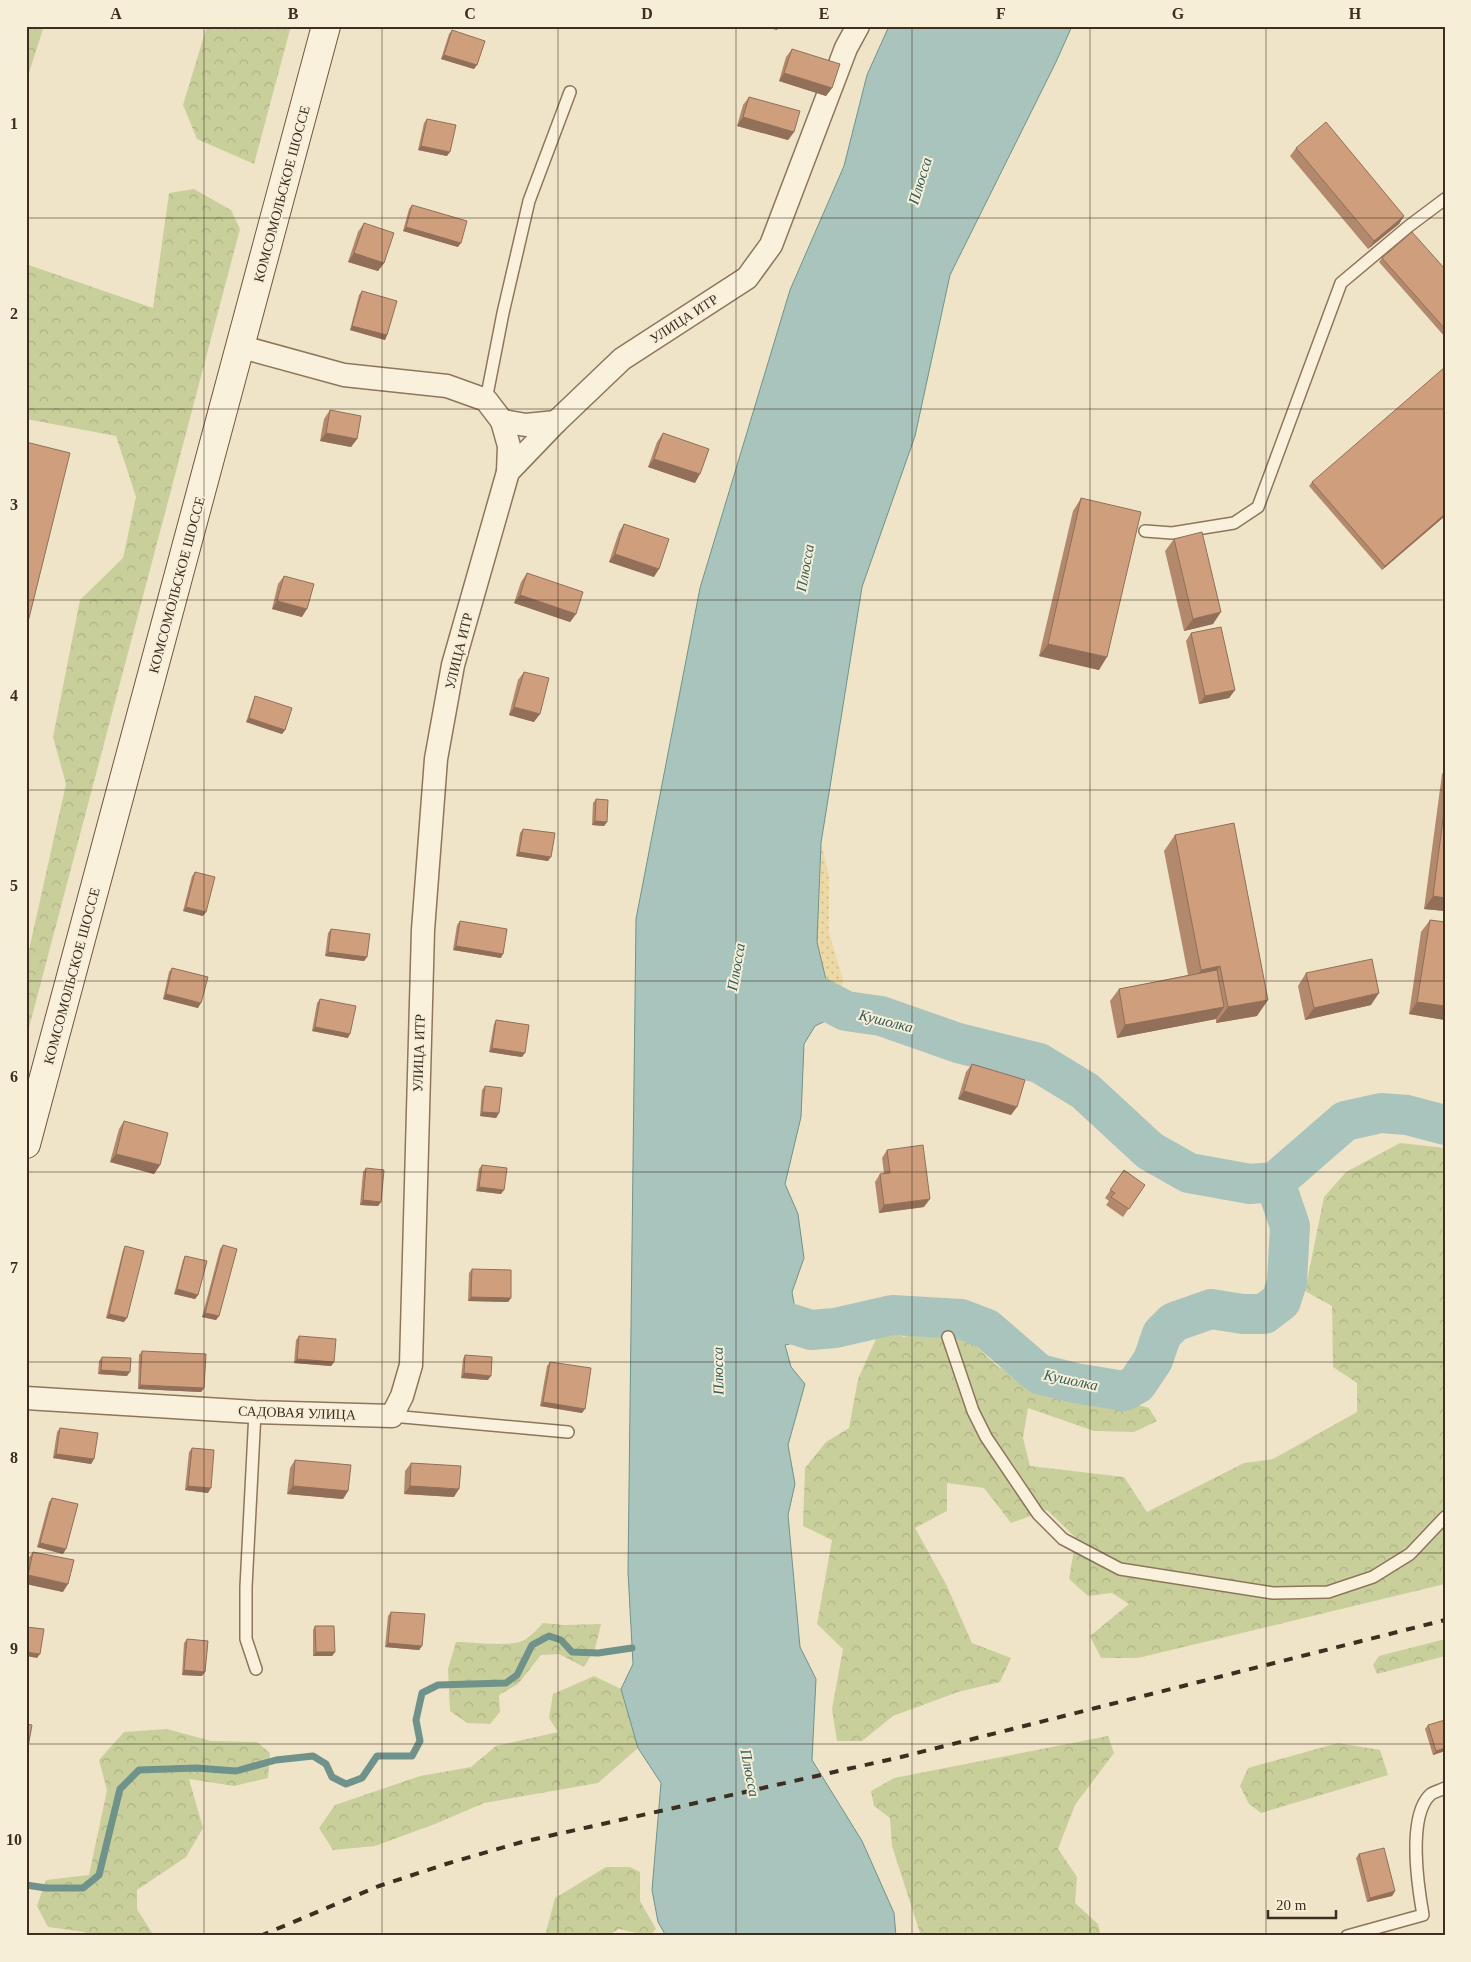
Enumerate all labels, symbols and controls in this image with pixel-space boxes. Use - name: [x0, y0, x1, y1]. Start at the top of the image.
- text: A: [110, 5, 122, 22]
- text: B: [288, 5, 299, 22]
- text: C: [464, 5, 476, 22]
- text: D: [641, 5, 653, 22]
- text: E: [819, 5, 829, 22]
- text: F: [996, 5, 1006, 22]
- text: G: [1172, 5, 1185, 22]
- text: H: [1349, 5, 1362, 22]
- street label: КОМСОМОЛЬСКОЕ ШОССЕ: [251, 104, 313, 284]
- text: 1: [10, 115, 18, 132]
- water label: Плюсса: [905, 156, 935, 207]
- street label: УЛИЦА ИТР: [647, 291, 721, 347]
- text: 2: [10, 305, 18, 322]
- street label: КОМСОМОЛЬСКОЕ ШОССЕ: [146, 495, 208, 675]
- text: 3: [10, 496, 18, 513]
- water label: Плюсса: [793, 543, 817, 594]
- street label: УЛИЦА ИТР: [442, 611, 476, 691]
- text: 4: [10, 687, 18, 704]
- text: 5: [10, 877, 18, 894]
- street label: КОМСОМОЛЬСКОЕ ШОССЕ: [41, 886, 103, 1066]
- water label: Плюсса: [724, 942, 748, 993]
- water label: Кушолка: [856, 1006, 915, 1035]
- street label: УЛИЦА ИТР: [410, 1013, 428, 1092]
- text: 6: [10, 1068, 18, 1085]
- text: 7: [10, 1259, 18, 1276]
- water label: Плюсса: [710, 1347, 726, 1396]
- water label: Кушолка: [1041, 1366, 1100, 1394]
- street label: САДОВАЯ УЛИЦА: [238, 1403, 357, 1423]
- text: 8: [10, 1449, 18, 1466]
- text: 9: [10, 1640, 18, 1657]
- water label: Плюсса: [737, 1747, 762, 1798]
- text: 10: [6, 1831, 22, 1848]
- scale bar: [1268, 1887, 1336, 1919]
- text: 20 m: [1276, 1897, 1307, 1913]

